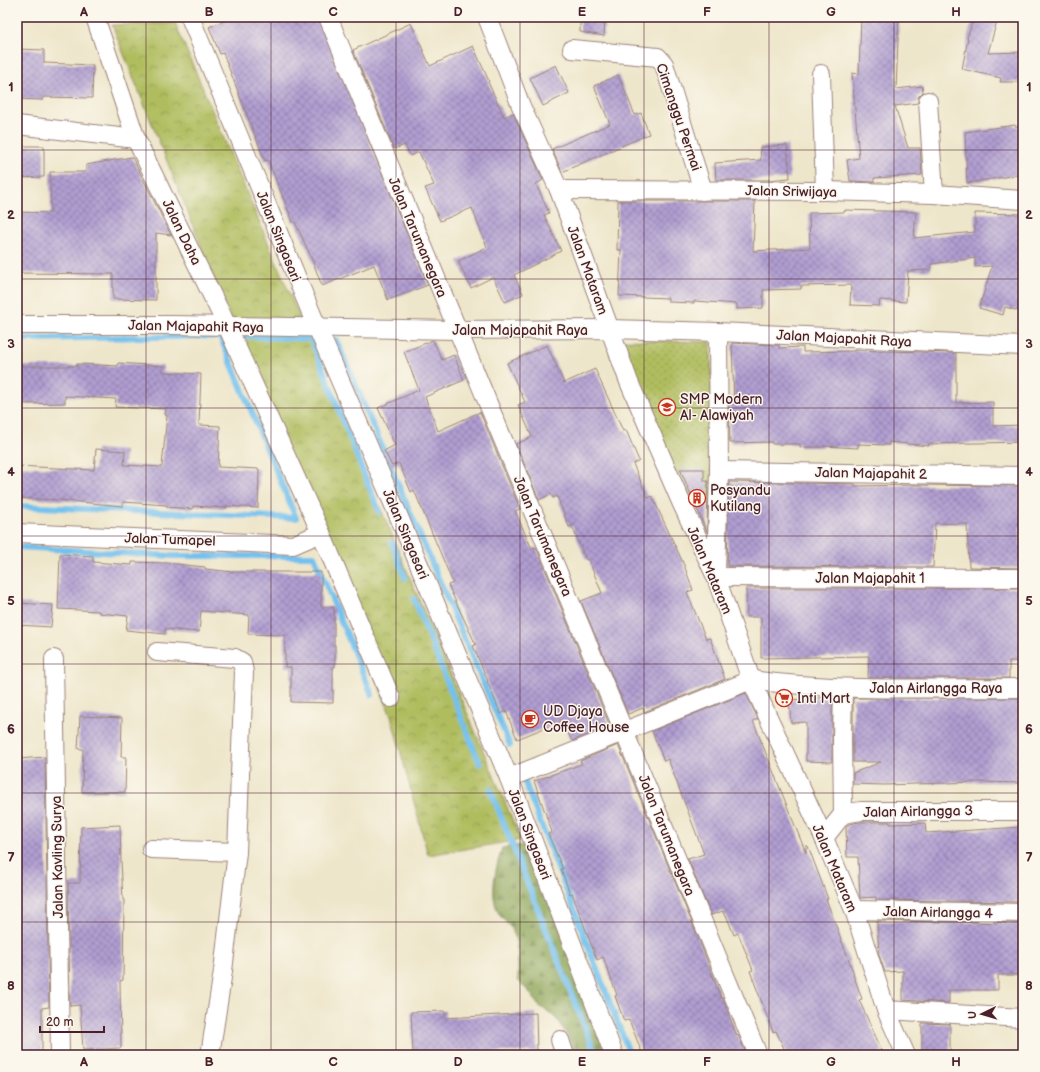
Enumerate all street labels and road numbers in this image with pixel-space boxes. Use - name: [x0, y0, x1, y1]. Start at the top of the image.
- street label: Cimanggu Permai: [652, 61, 705, 173]
- street label: Jalan Tarumanegara: [384, 174, 451, 300]
- street label: Jalan Sriwijaya: [745, 182, 837, 201]
- street label: Jalan Singasari: [253, 188, 304, 284]
- street label: Jalan Daha: [158, 197, 205, 268]
- street label: Jalan Mataram: [564, 223, 612, 317]
- street label: Jalan Majapahit Raya: [128, 317, 264, 336]
- street label: Jalan Majapahit Raya: [452, 322, 588, 339]
- street label: Jalan Majapahit Raya: [776, 326, 912, 351]
- street label: Jalan Majapahit 2: [815, 464, 928, 483]
- street label: Jalan Tarumanegara: [509, 473, 576, 599]
- street label: Jalan Singasari: [379, 487, 432, 582]
- street label: Jalan Mataram: [683, 524, 736, 617]
- street label: Jalan Tumapel: [124, 529, 216, 550]
- street label: Jalan Majapahit 1: [815, 570, 925, 587]
- street label: Jalan Airlangga Raya: [870, 680, 1003, 697]
- street label: Jalan Tarumanegara: [634, 772, 699, 898]
- street label: Jalan Singasari: [504, 786, 555, 882]
- street label: Jalan Kavling Surya: [48, 795, 67, 919]
- street label: Jalan Airlangga 3: [863, 802, 973, 821]
- street label: Jalan Mataram: [808, 822, 861, 915]
- street label: Jalan Airlangga 4: [883, 903, 993, 922]

